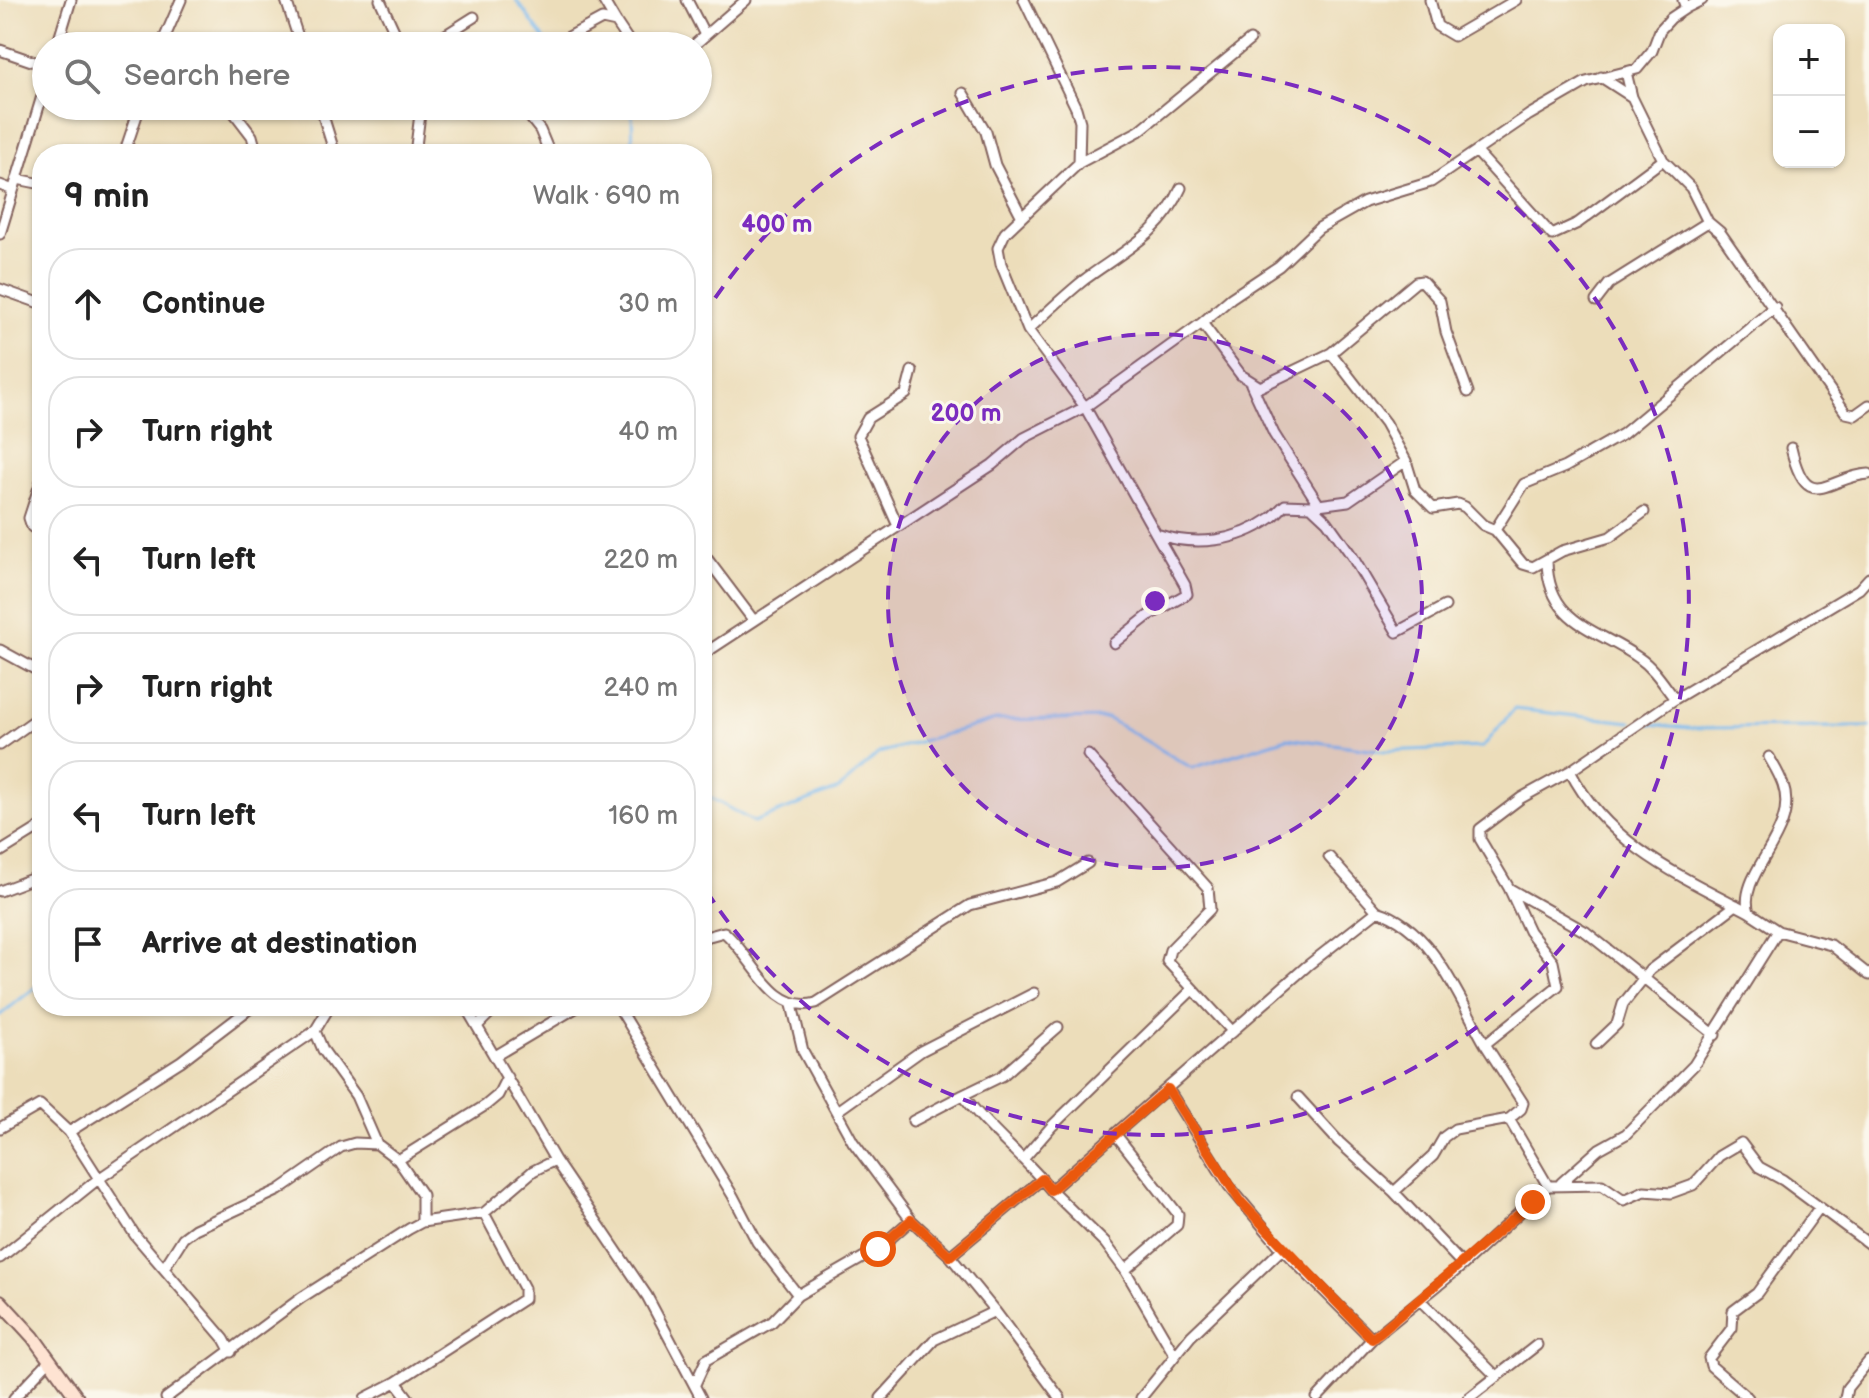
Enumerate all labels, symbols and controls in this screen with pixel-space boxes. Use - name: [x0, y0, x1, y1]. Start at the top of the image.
- map controls: [1773, 24, 1845, 168]
- button: +: [1773, 24, 1845, 96]
- search box: [32, 32, 712, 120]
- icon: search: [60, 54, 104, 98]
- text: Search here: [124, 58, 290, 94]
- button: −: [1773, 96, 1845, 168]
- text: 9 min: [64, 176, 149, 217]
- text: Walk · 690 m: [533, 181, 680, 212]
- text: 400 m: [742, 210, 813, 239]
- icon: ahead: [66, 282, 110, 326]
- text: Continue: [142, 286, 265, 322]
- text: 30 m: [618, 289, 678, 320]
- text: 200 m: [931, 399, 1001, 428]
- icon: right: [66, 410, 110, 454]
- text: Turn right: [142, 414, 273, 450]
- text: 40 m: [618, 417, 678, 448]
- icon: left: [66, 538, 110, 582]
- text: Turn left: [142, 542, 256, 578]
- text: 220 m: [604, 545, 678, 576]
- centre of rings: [1141, 587, 1169, 615]
- icon: right: [66, 666, 110, 710]
- text: Turn right: [142, 670, 273, 706]
- text: 240 m: [603, 673, 678, 704]
- icon: left: [66, 794, 110, 838]
- text: Turn left: [142, 798, 256, 834]
- text: 160 m: [608, 801, 678, 832]
- icon: arrive: [66, 922, 110, 966]
- text: Arrive at destination: [142, 926, 418, 962]
- route end: [1515, 1184, 1551, 1220]
- route start: [860, 1231, 896, 1267]

